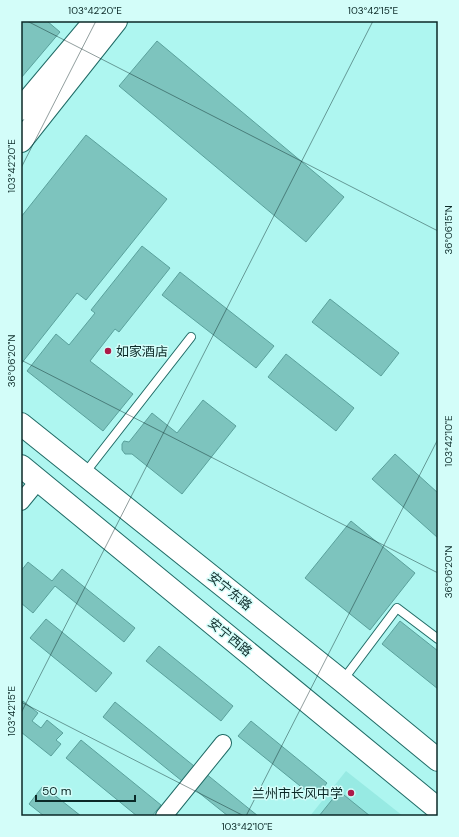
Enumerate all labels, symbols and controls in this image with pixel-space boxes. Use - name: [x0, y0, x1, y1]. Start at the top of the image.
- text: 103°42'20"E: [68, 4, 122, 17]
- text: 103°42'15"E: [348, 4, 399, 17]
- text: 103°42'20"E: [5, 139, 18, 193]
- text: 36°06'15"N: [442, 205, 455, 255]
- text: 36°06'20"N: [5, 335, 18, 387]
- place label: 如家酒店: [116, 343, 168, 360]
- marker: 如家酒店: [103, 346, 113, 356]
- text: 103°42'10"E: [442, 415, 455, 467]
- text: 36°06'20"N: [442, 546, 455, 598]
- street label: 安宁东路: [204, 568, 256, 614]
- street label: 安宁西路: [204, 614, 256, 660]
- text: 103°42'15"E: [5, 685, 18, 736]
- scale bar: [36, 777, 135, 803]
- text: 50 m: [42, 783, 71, 799]
- place label: 兰州市长风中学: [252, 785, 343, 802]
- marker: 兰州市长风中学: [346, 788, 356, 798]
- text: 103°42'10"E: [221, 820, 273, 833]

